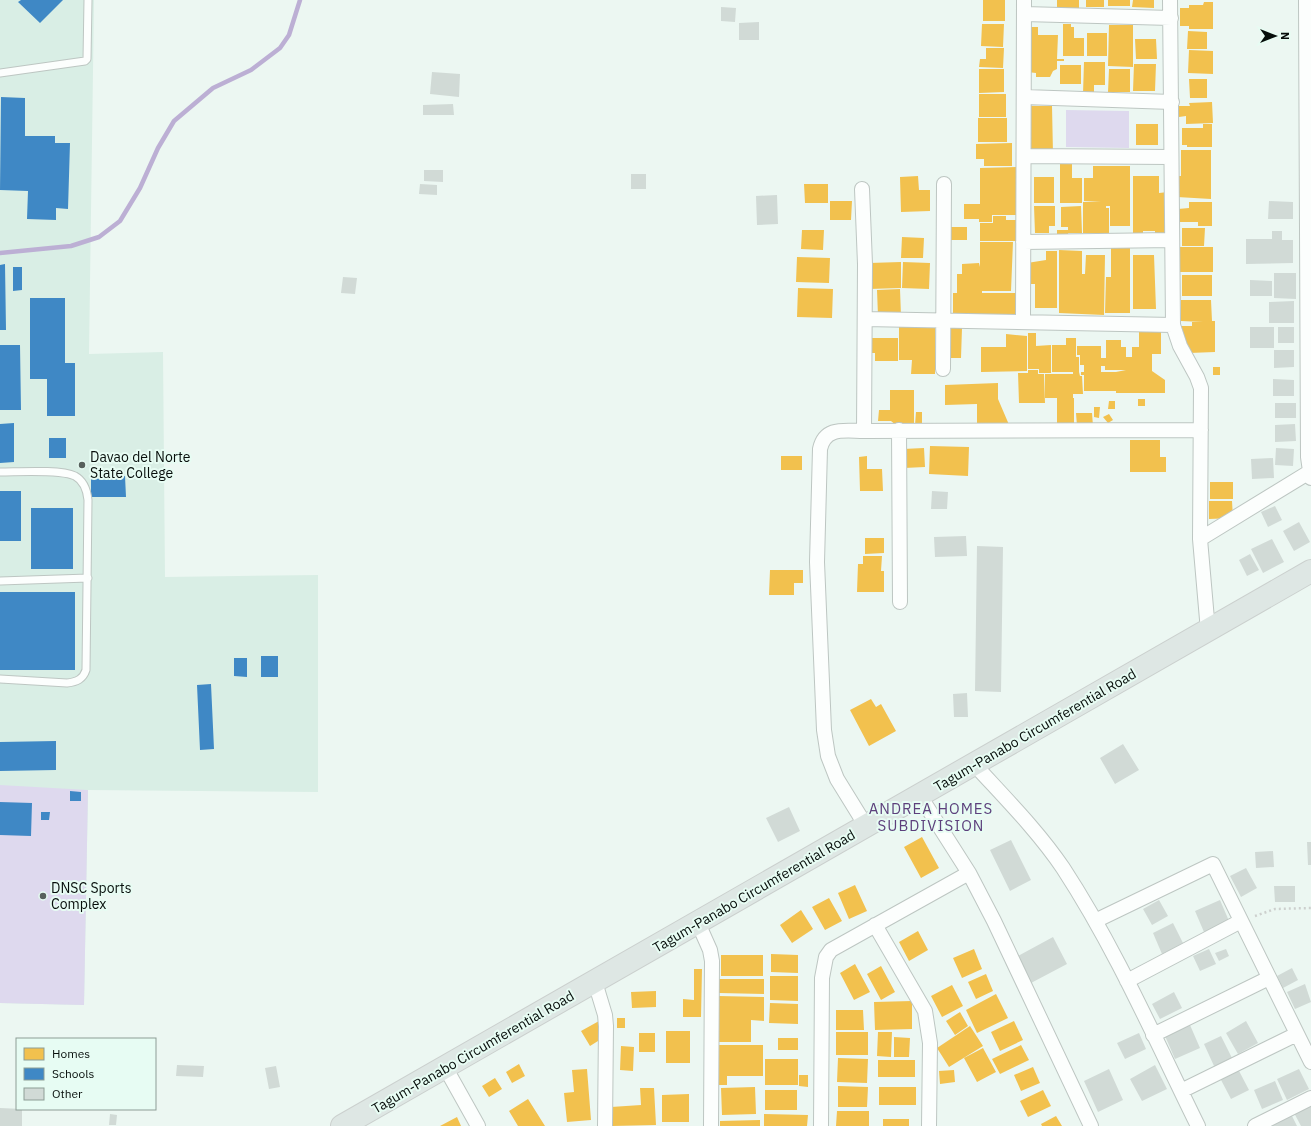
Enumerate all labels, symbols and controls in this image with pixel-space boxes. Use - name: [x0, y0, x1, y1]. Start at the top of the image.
- north arrow: [1255, 16, 1295, 56]
- text: N: [1278, 32, 1292, 40]
- place label: Davao del Norte State College: [90, 448, 191, 482]
- marker: Davao del Norte State College: [77, 460, 87, 470]
- street label: Tagum-Panabo Circumferential Road: [931, 665, 1139, 795]
- district label: ANDREA HOMES SUBDIVISION: [869, 799, 993, 835]
- street label: Tagum-Panabo Circumferential Road: [650, 826, 858, 956]
- place label: DNSC Sports Complex: [51, 879, 132, 913]
- marker: DNSC Sports Complex: [38, 891, 48, 901]
- street label: Tagum-Panabo Circumferential Road: [369, 987, 577, 1117]
- legend: [16, 1038, 156, 1110]
- text: Homes: [52, 1046, 90, 1061]
- text: Schools: [52, 1066, 95, 1081]
- text: Other: [52, 1086, 83, 1101]

